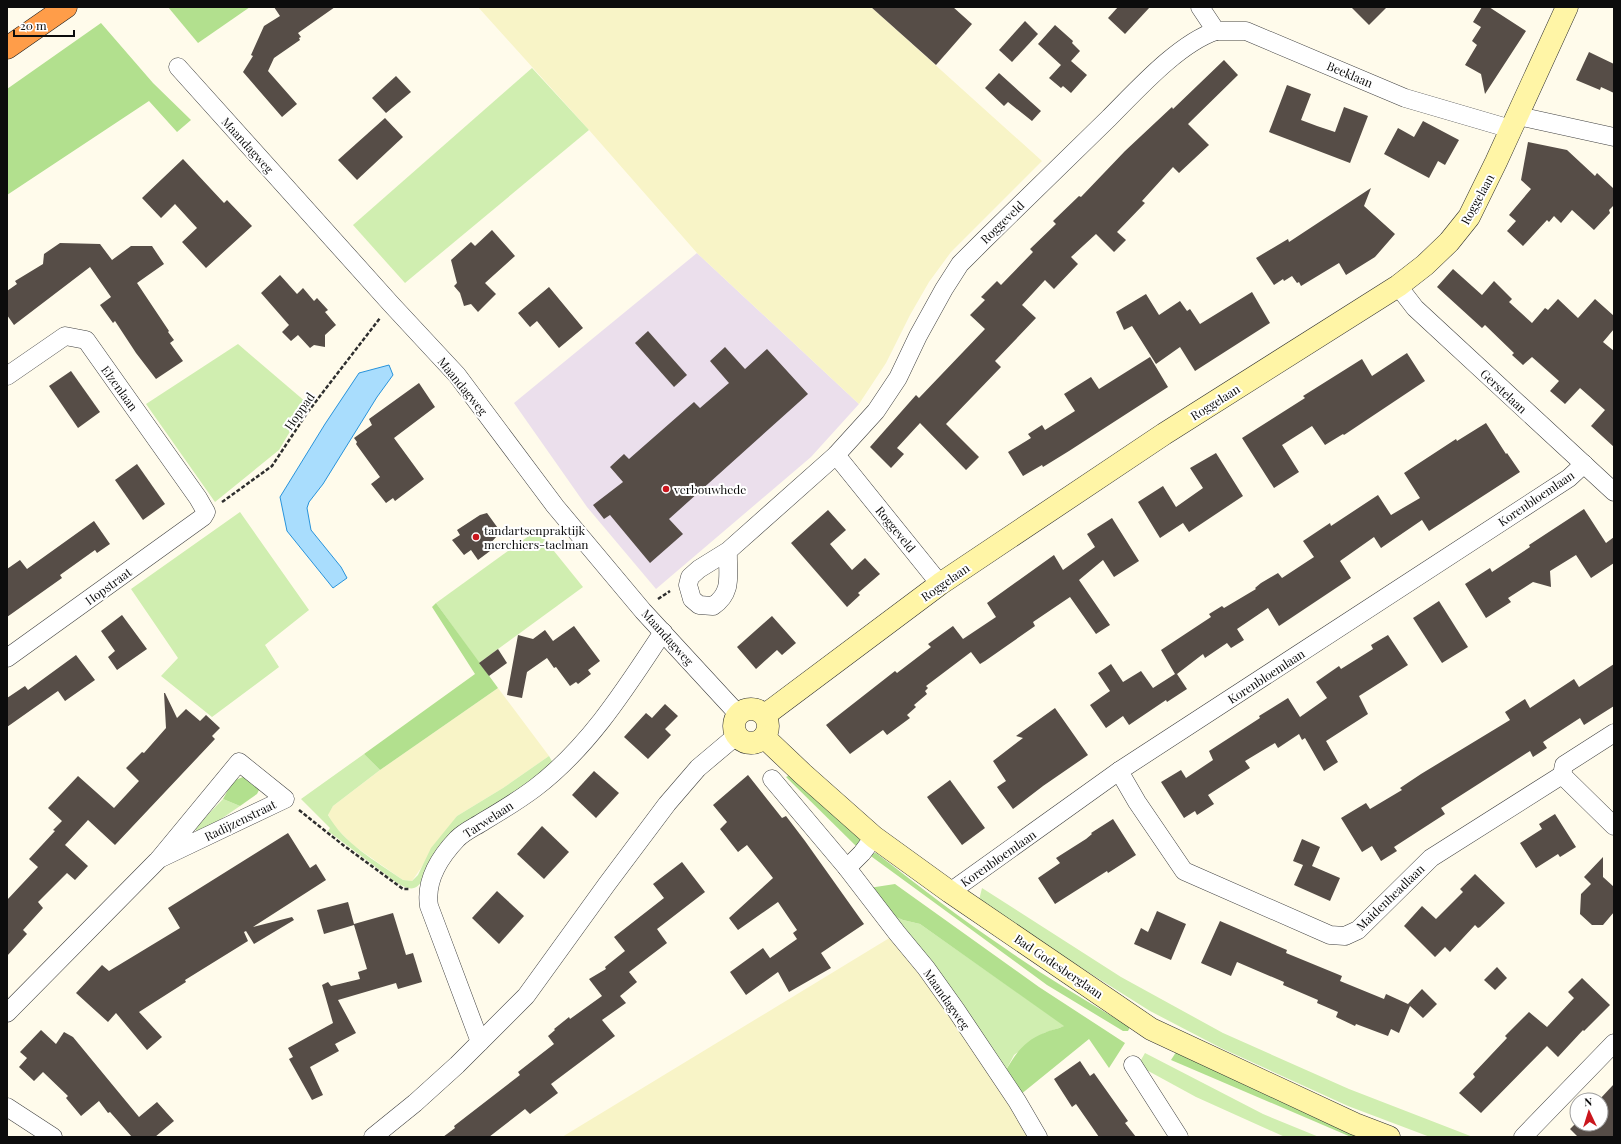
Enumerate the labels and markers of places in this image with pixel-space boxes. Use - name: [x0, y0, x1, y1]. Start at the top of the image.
- place label: verbouwhede: [673, 481, 746, 497]
- marker: verbouwhede: [661, 484, 671, 494]
- place label: tandartsenpraktijk merchiers-taelman: [484, 522, 589, 552]
- marker: tandartsenpraktijk merchiers-taelman: [471, 532, 481, 542]

